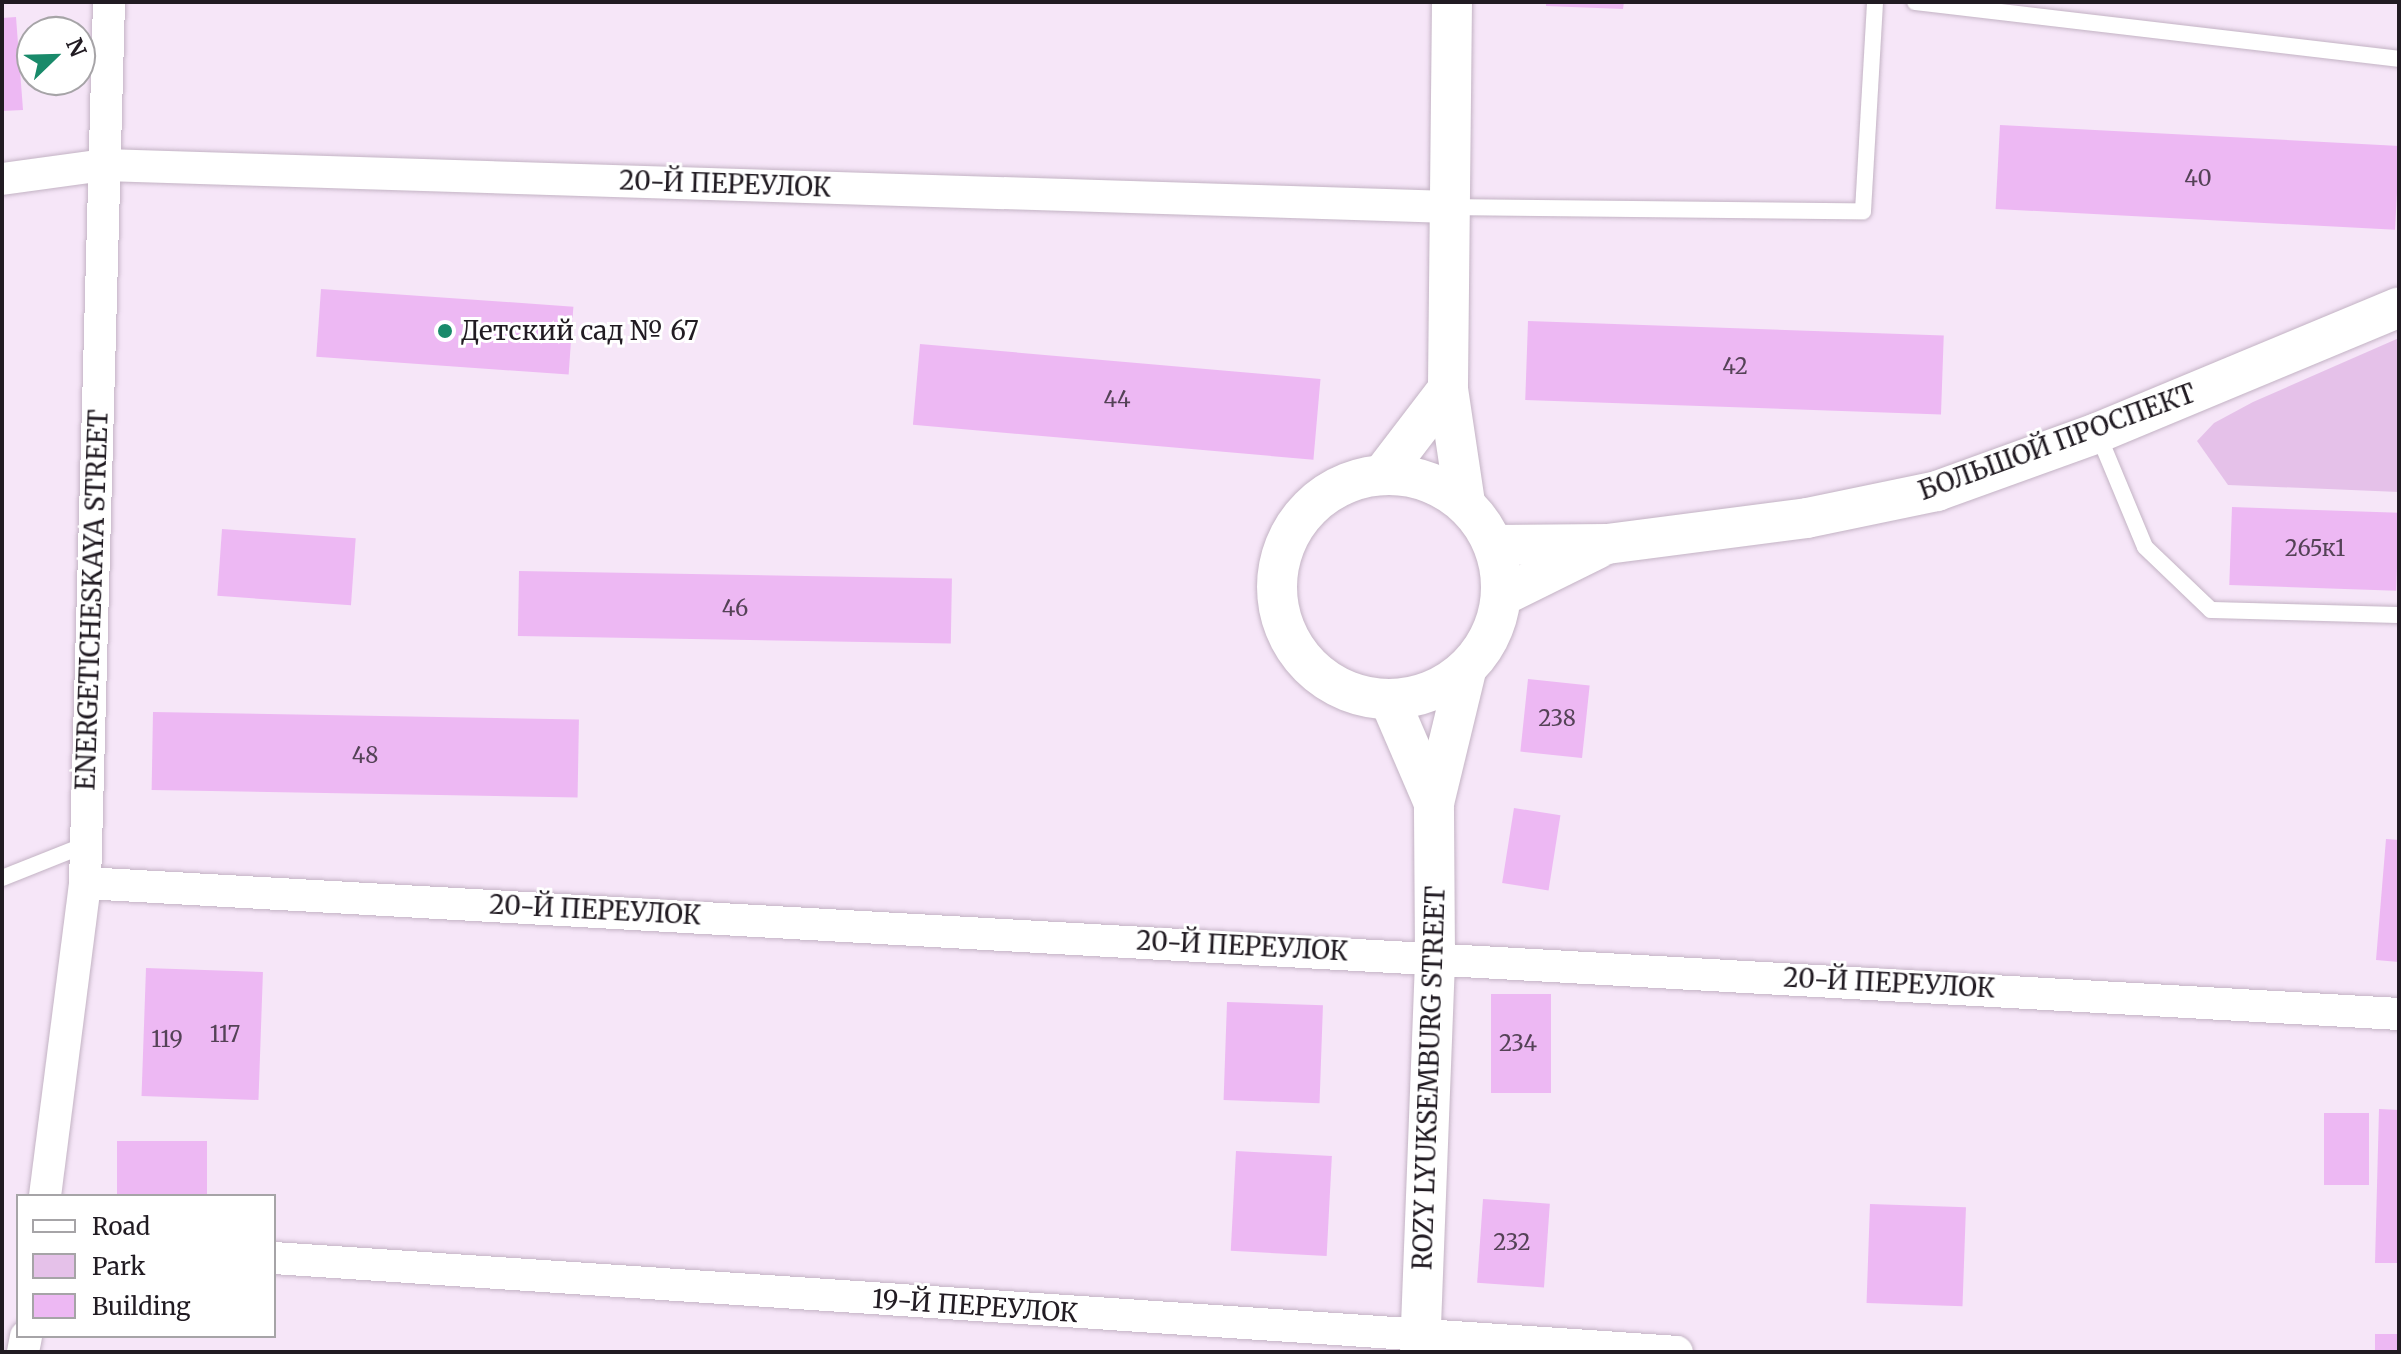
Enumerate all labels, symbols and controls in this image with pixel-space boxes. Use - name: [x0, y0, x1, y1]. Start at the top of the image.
- north arrow: [16, 16, 96, 96]
- text: N: [60, 34, 93, 61]
- street label: 20-Й ПЕРЕУЛОК: [619, 165, 831, 203]
- house number: 40: [2184, 166, 2212, 192]
- place label: Детский сад № 67: [461, 315, 699, 347]
- marker: Детский сад № 67: [436, 322, 454, 340]
- house number: 42: [1722, 354, 1748, 380]
- street label: БОЛЬШОЙ ПРОСПЕКТ: [1914, 377, 2200, 507]
- house number: 44: [1103, 387, 1131, 413]
- street label: ENERGETICHESKAYA STREET: [70, 409, 114, 791]
- house number: 265к1: [2285, 536, 2345, 562]
- house number: 46: [722, 596, 748, 622]
- house number: 238: [1538, 706, 1576, 732]
- house number: 48: [352, 743, 378, 769]
- street label: ROZY LYUKSEMBURG STREET: [1407, 885, 1451, 1271]
- street label: 20-Й ПЕРЕУЛОК: [488, 889, 702, 931]
- street label: 20-Й ПЕРЕУЛОК: [1135, 925, 1349, 967]
- street label: 20-Й ПЕРЕУЛОК: [1782, 962, 1996, 1004]
- house number: 117: [210, 1022, 240, 1048]
- house number: 119: [151, 1027, 183, 1053]
- house number: 234: [1499, 1031, 1537, 1057]
- legend: [16, 1194, 276, 1338]
- text: Road: [92, 1211, 150, 1242]
- house number: 232: [1493, 1230, 1531, 1256]
- text: Park: [92, 1251, 145, 1282]
- street label: 19-Й ПЕРЕУЛОК: [871, 1283, 1079, 1329]
- text: Building: [92, 1291, 191, 1322]

